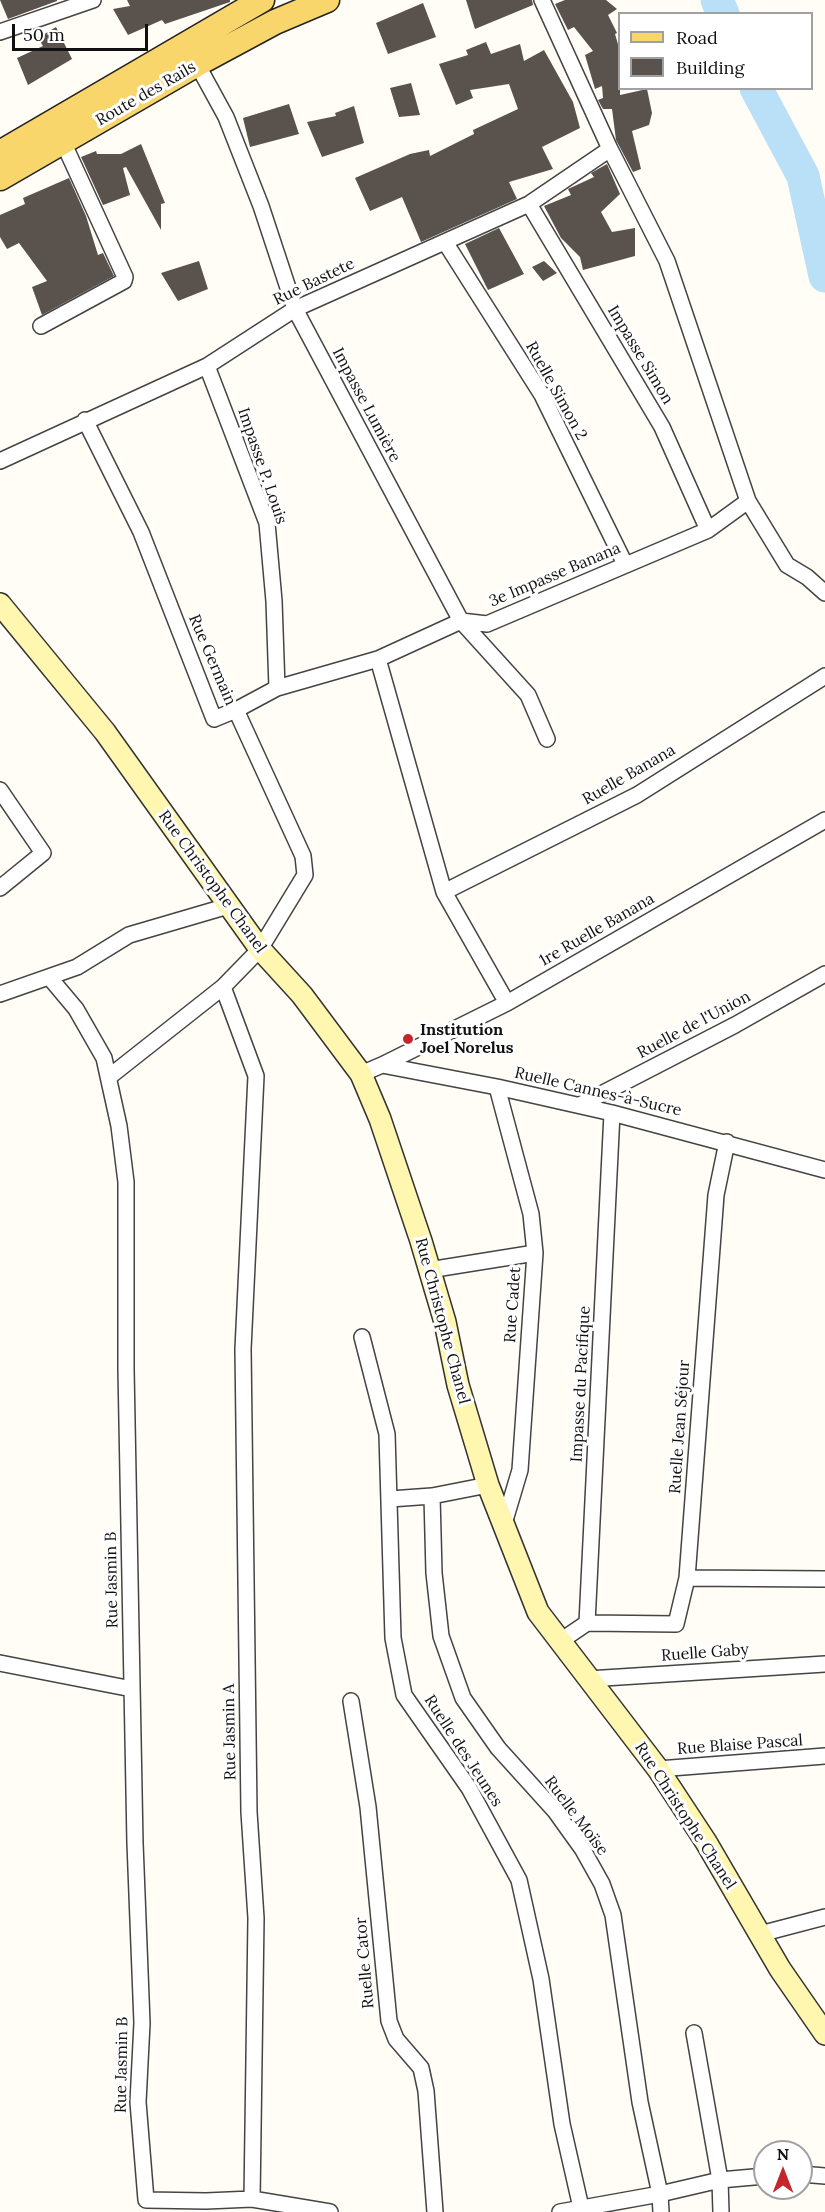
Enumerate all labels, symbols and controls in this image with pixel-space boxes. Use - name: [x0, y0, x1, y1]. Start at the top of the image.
- scale bar: [15, 12, 152, 50]
- legend: [618, 12, 813, 90]
- text: 50 m: [23, 23, 65, 46]
- text: Road: [676, 26, 718, 49]
- text: Building: [676, 56, 744, 79]
- street label: Route des Rails: [93, 58, 199, 130]
- street label: Rue Bastete: [270, 254, 358, 310]
- street label: Impasse Simon: [603, 302, 677, 408]
- street label: Ruelle Simon 2: [521, 338, 591, 444]
- street label: Impasse Lumière: [328, 345, 404, 465]
- street label: Impasse P. Louis: [233, 405, 291, 527]
- street label: 3e Impasse Banana: [486, 539, 624, 611]
- street label: Rue Germain: [184, 612, 240, 708]
- street label: Ruelle Banana: [579, 741, 679, 809]
- street label: Rue Christophe Chanel: [154, 807, 270, 957]
- street label: 1re Ruelle Banana: [536, 889, 658, 971]
- street label: Ruelle de l'Union: [634, 987, 754, 1063]
- place label: Institution Joel Norelus: [420, 1020, 513, 1058]
- marker: Institution Joel Norelus: [401, 1032, 415, 1046]
- street label: Ruelle Cannes-à-Sucre: [513, 1063, 683, 1121]
- street label: Rue Christophe Chanel: [411, 1236, 473, 1406]
- street label: Rue Cadet: [501, 1266, 525, 1344]
- street label: Impasse du Pacifique: [567, 1305, 595, 1463]
- street label: Ruelle Jean Séjour: [666, 1359, 694, 1495]
- street label: Rue Jasmin B: [102, 1532, 122, 1628]
- street label: Ruelle Gaby: [660, 1640, 750, 1666]
- street label: Rue Jasmin A: [220, 1684, 240, 1780]
- street label: Ruelle des Jeunes: [420, 1691, 506, 1811]
- street label: Rue Blaise Pascal: [676, 1731, 804, 1759]
- street label: Rue Christophe Chanel: [630, 1739, 740, 1893]
- street label: Ruelle Moïse: [540, 1773, 612, 1859]
- street label: Ruelle Cator: [351, 1917, 379, 2009]
- street label: Rue Jasmin B: [112, 2017, 132, 2113]
- north arrow: [753, 2140, 813, 2200]
- text: N: [777, 2144, 789, 2164]

